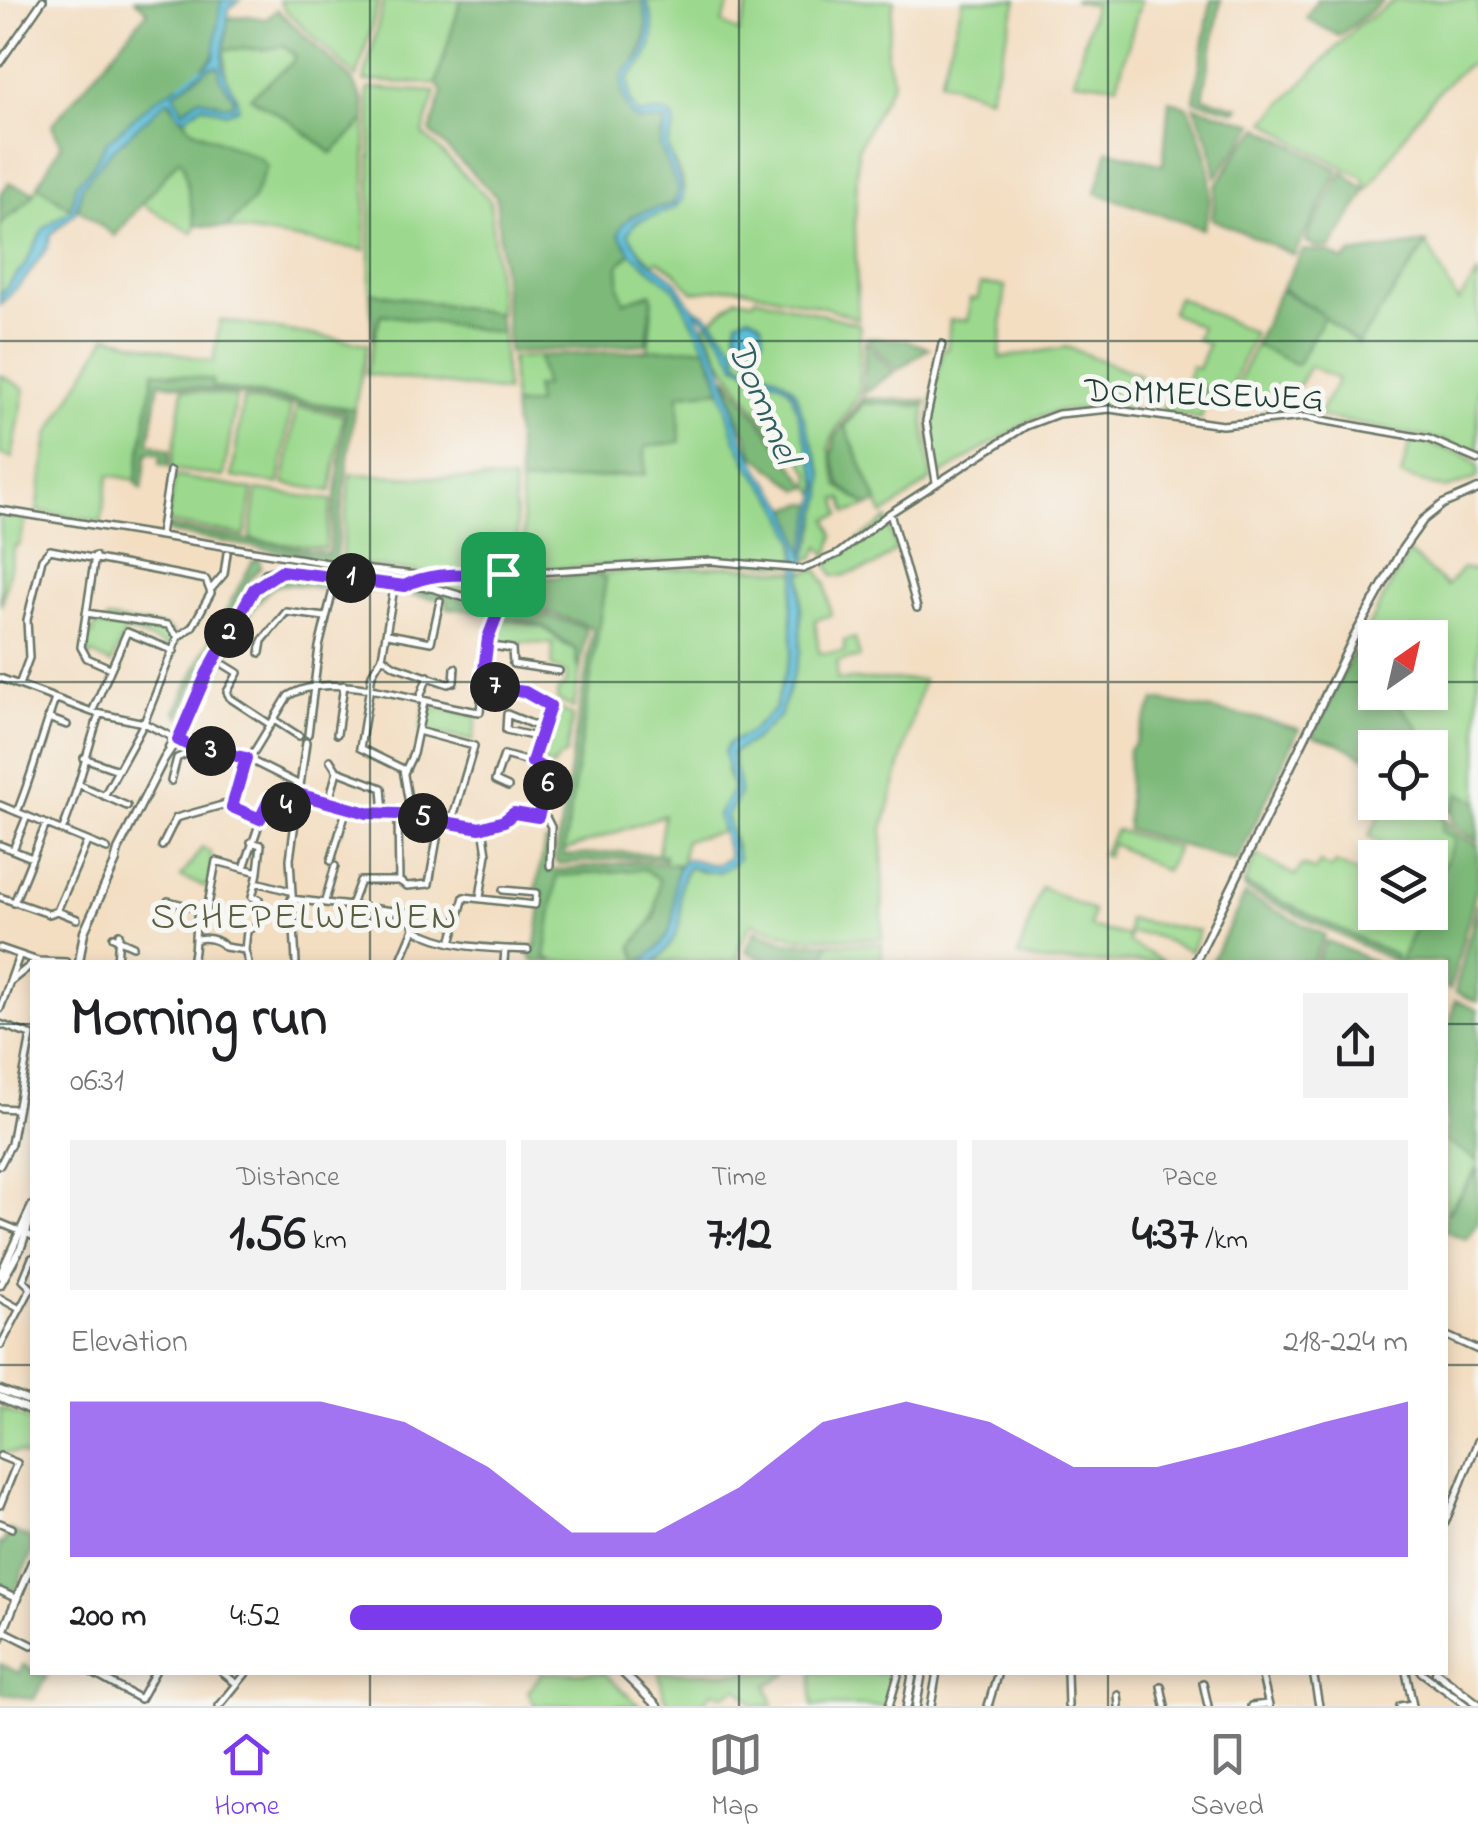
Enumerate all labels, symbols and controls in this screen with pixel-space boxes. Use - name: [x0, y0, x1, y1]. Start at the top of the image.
- water label: Dommel: [710, 332, 814, 478]
- street label: DOMMELSEWEG: [1082, 367, 1324, 426]
- pin: [461, 532, 546, 617]
- icon: arrive: [476, 547, 531, 602]
- pin: 1: [326, 553, 376, 603]
- text: 1: [347, 557, 355, 598]
- pin: 2: [204, 608, 254, 658]
- text: 2: [222, 612, 236, 653]
- north arrow: [1358, 620, 1448, 710]
- map controls: [1358, 620, 1448, 930]
- pin: 7: [470, 662, 520, 712]
- text: 7: [489, 666, 501, 707]
- pin: 3: [186, 726, 236, 776]
- text: 3: [205, 730, 217, 771]
- button: locate: [1358, 730, 1448, 820]
- pin: 6: [523, 760, 573, 810]
- text: 6: [542, 764, 554, 805]
- pin: 4: [261, 782, 311, 832]
- text: 4: [280, 786, 292, 827]
- pin: 5: [398, 793, 448, 843]
- text: 5: [415, 797, 431, 838]
- button: layers: [1358, 840, 1448, 930]
- district label: SCHEPELWEIJEN: [151, 891, 459, 947]
- text: Morning run: [70, 981, 327, 1061]
- button: share: [1303, 993, 1408, 1098]
- text: 06:31: [70, 1059, 124, 1106]
- text: Distance: [236, 1158, 340, 1199]
- text: Time: [711, 1158, 767, 1199]
- text: Pace: [1163, 1158, 1217, 1199]
- text: 1.56: [229, 1199, 306, 1272]
- text: 7:12: [706, 1199, 772, 1272]
- text: 4:37: [1132, 1199, 1198, 1272]
- text: km: [306, 1221, 347, 1262]
- text: /km: [1198, 1221, 1248, 1262]
- text: Elevation: [70, 1320, 188, 1367]
- text: 218–224 m: [1283, 1320, 1408, 1367]
- text: 200 m: [70, 1594, 146, 1641]
- text: 4:52: [230, 1594, 280, 1641]
- tab: Home: [214, 1727, 279, 1828]
- tab: Map: [708, 1727, 763, 1828]
- tab: Saved: [1191, 1727, 1264, 1828]

